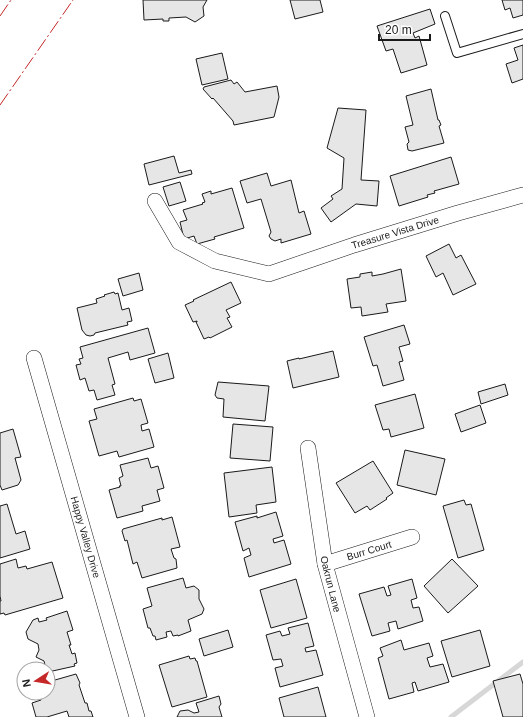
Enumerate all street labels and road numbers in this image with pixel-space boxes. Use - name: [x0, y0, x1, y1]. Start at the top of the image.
- street label: Treasure Vista Drive: [350, 214, 440, 251]
- street label: Happy Valley Drive: [69, 495, 103, 580]
- street label: Burr Court: [345, 538, 393, 562]
- street label: Oakrun Lane: [318, 555, 343, 614]

